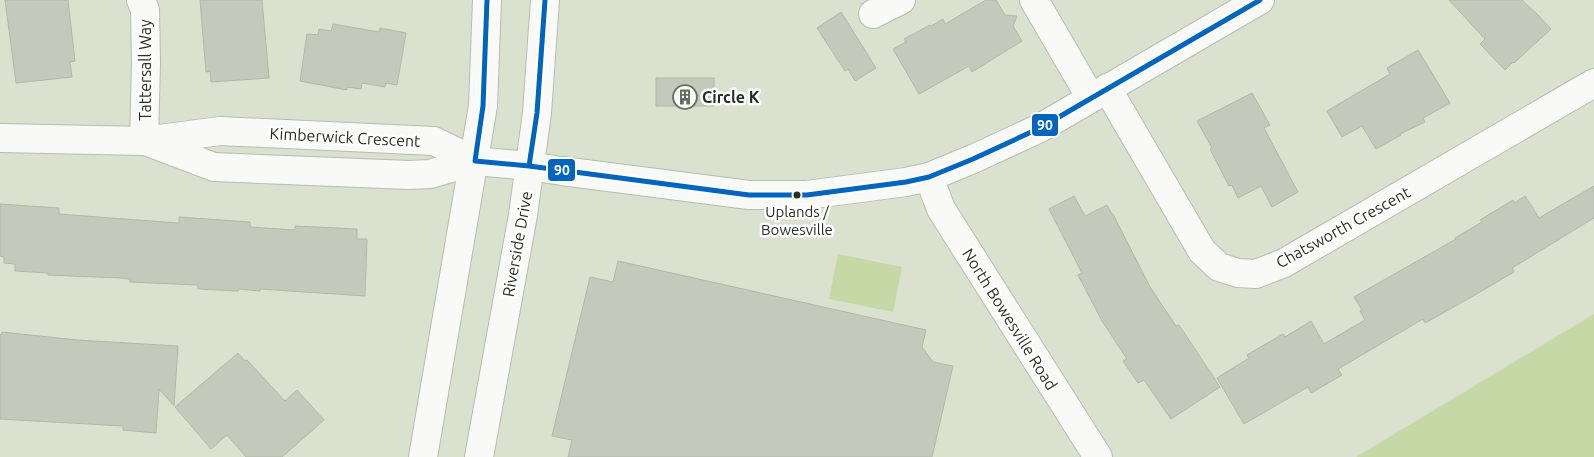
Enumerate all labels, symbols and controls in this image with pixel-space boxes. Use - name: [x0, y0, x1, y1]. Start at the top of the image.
- street label: Tattersall Way: [136, 19, 154, 121]
- building icon: Circle K: [672, 84, 698, 110]
- place label: Circle K: [702, 88, 760, 106]
- line badge: 90: [1031, 113, 1059, 137]
- text: 90: [1037, 117, 1053, 133]
- street label: Kimberwick Crescent: [269, 124, 422, 150]
- line badge: 90: [547, 158, 576, 182]
- text: 90: [554, 162, 570, 178]
- street label: Chatsworth Crescent: [1273, 182, 1414, 271]
- street label: Riverside Drive: [499, 190, 535, 298]
- marker: Uplands / Bowesville: [792, 190, 802, 200]
- place label: Uplands / Bowesville: [761, 203, 833, 238]
- street label: North Bowesville Road: [959, 245, 1061, 393]

